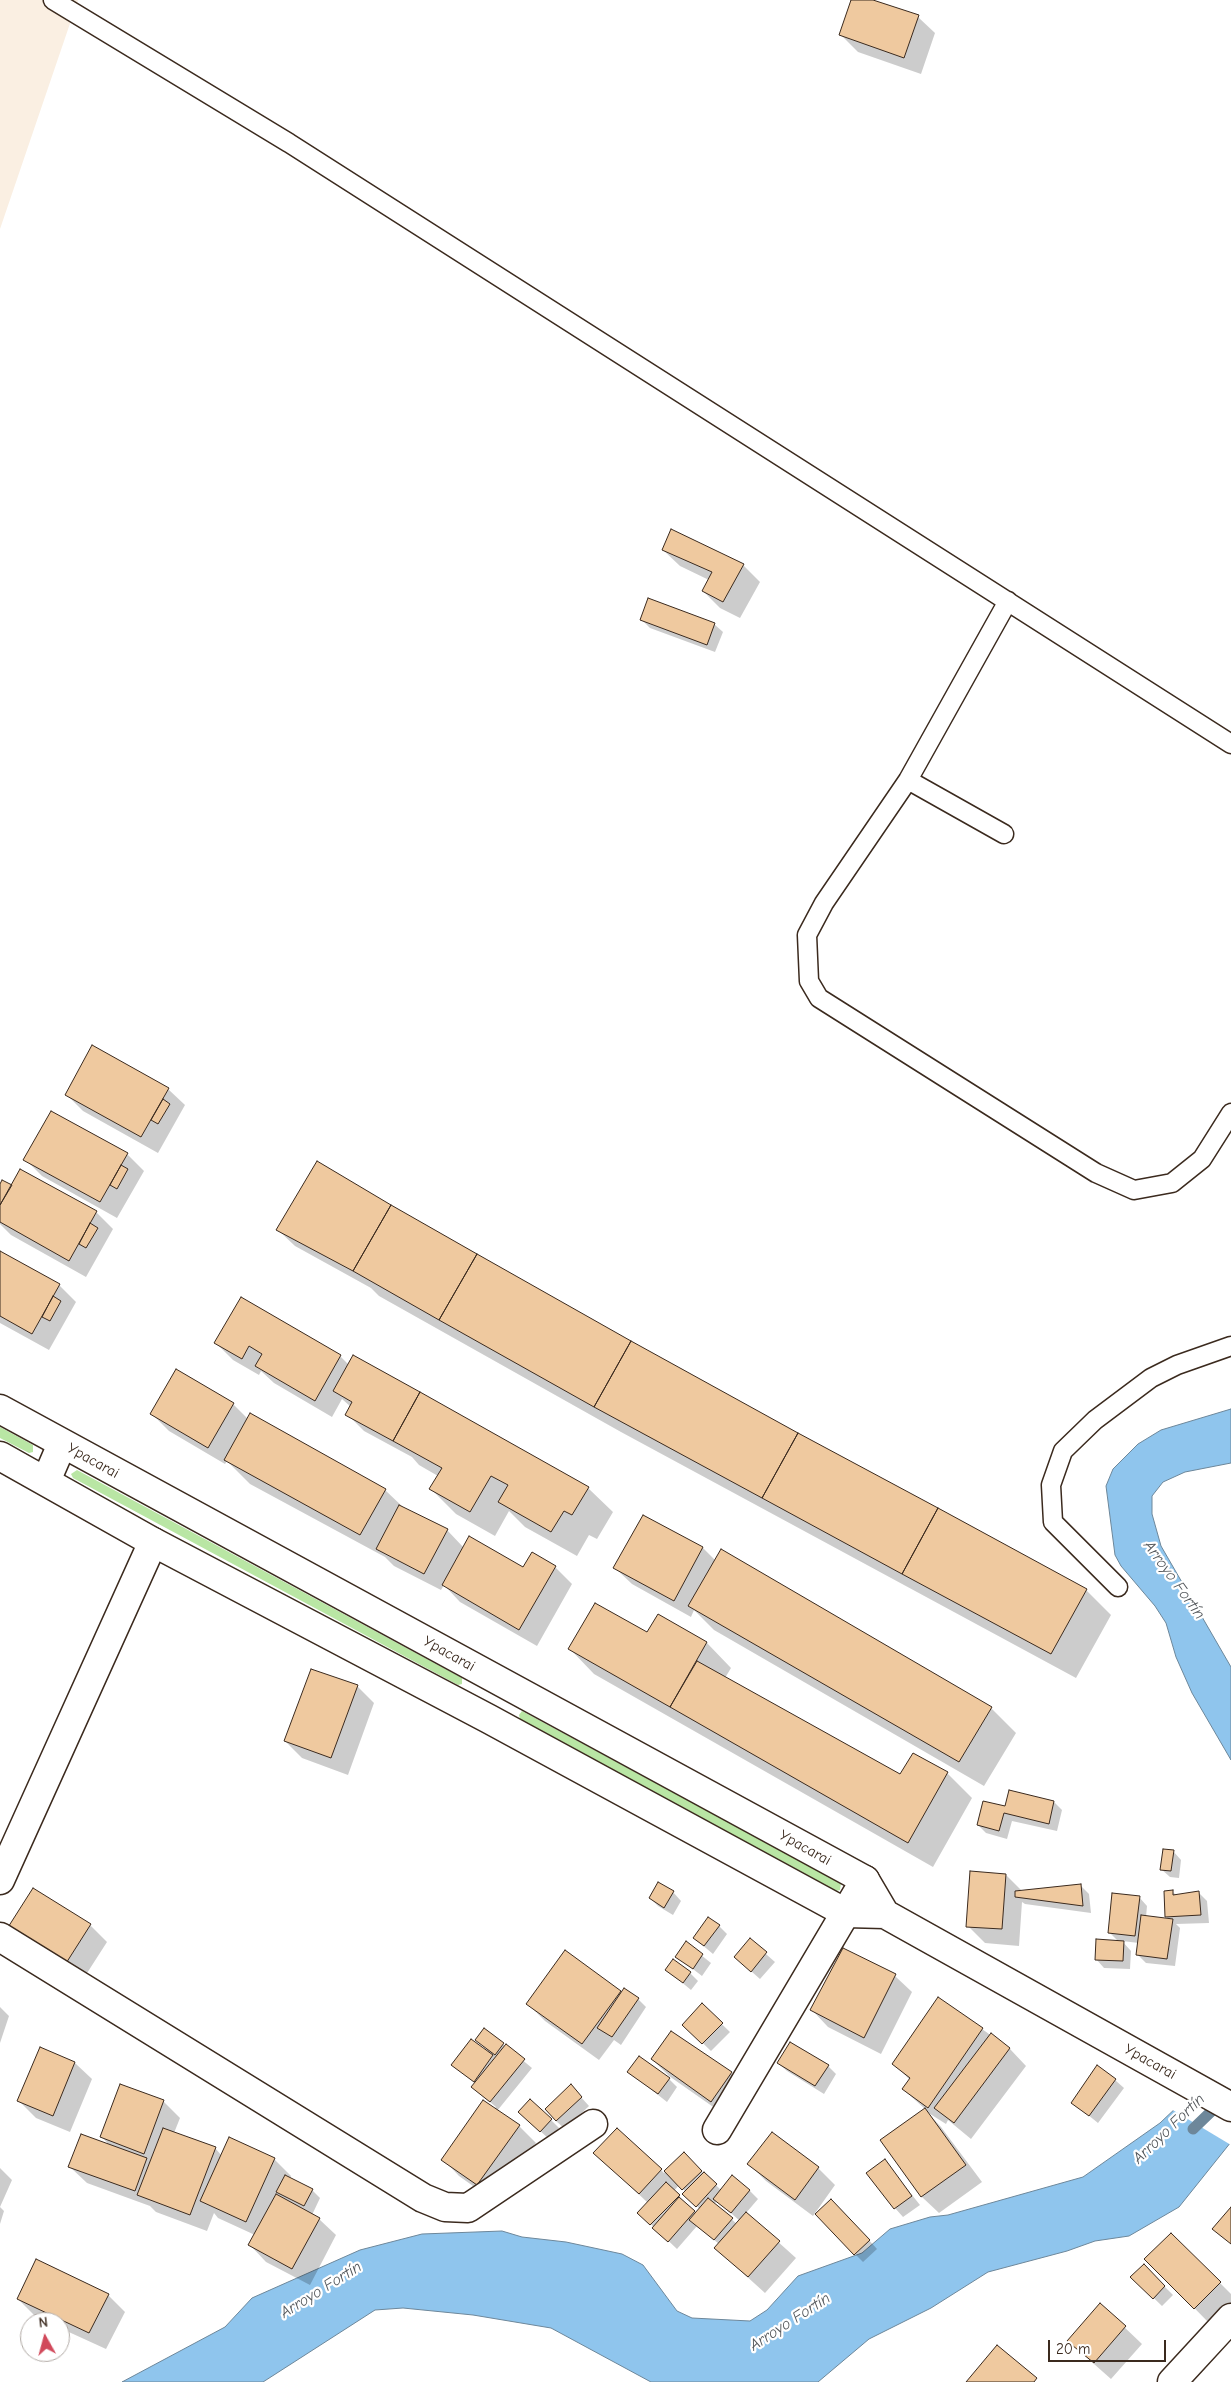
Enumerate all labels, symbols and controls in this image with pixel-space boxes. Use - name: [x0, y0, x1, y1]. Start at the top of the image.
- street label: Ypacarai: [64, 1439, 122, 1483]
- water label: Arroyo Fortín: [1139, 1537, 1209, 1623]
- street label: Ypacarai: [420, 1632, 478, 1676]
- street label: Ypacarai: [776, 1826, 834, 1870]
- street label: Ypacarai: [1121, 2040, 1179, 2084]
- water label: Arroyo Fortín: [1129, 2090, 1209, 2168]
- water label: Arroyo Fortín: [277, 2257, 365, 2323]
- water label: Arroyo Fortín: [746, 2289, 834, 2355]
- north arrow: [20, 2312, 70, 2362]
- text: N: [38, 2314, 49, 2332]
- scale bar: [1051, 2330, 1168, 2362]
- text: 20 m: [1056, 2340, 1090, 2358]

